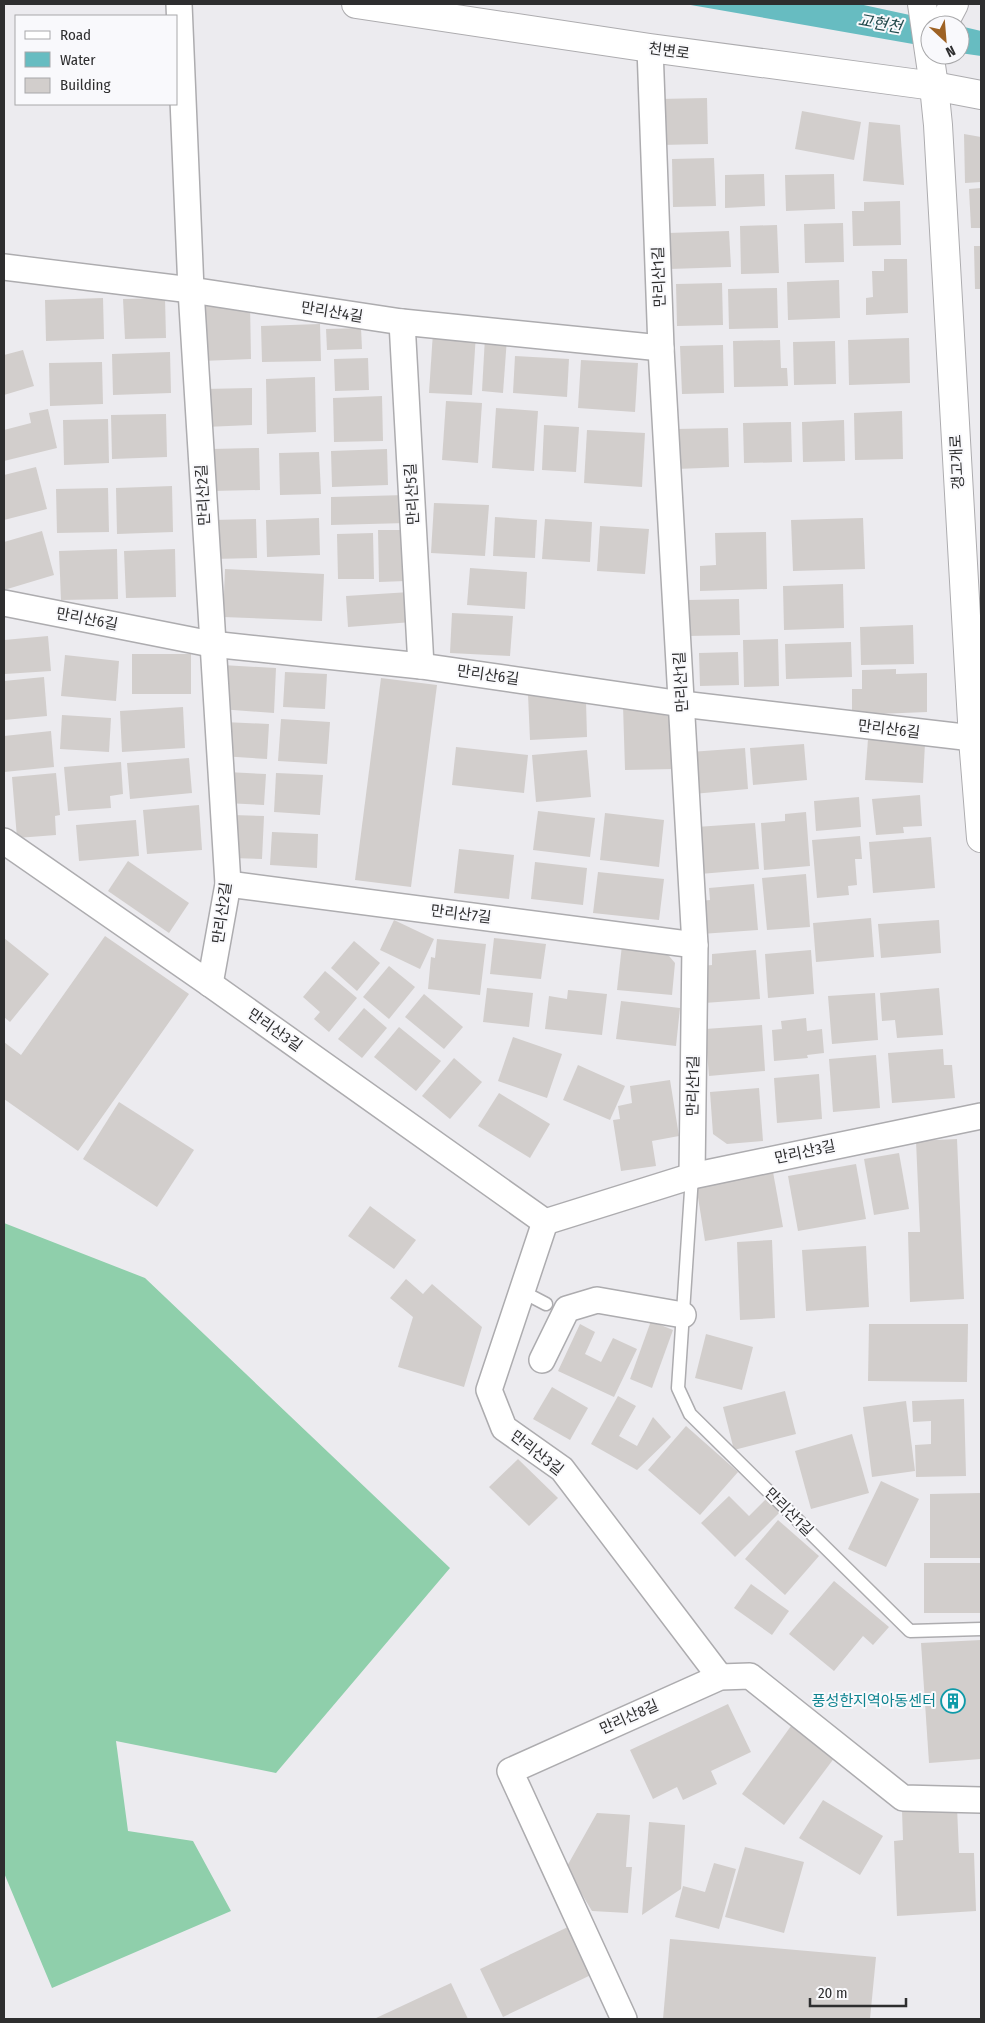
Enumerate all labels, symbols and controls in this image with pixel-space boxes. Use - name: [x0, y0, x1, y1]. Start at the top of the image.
- water label: 교현천: [857, 10, 906, 37]
- legend: [15, 15, 178, 105]
- north arrow: [920, 15, 970, 65]
- text: Road: [60, 26, 91, 44]
- street label: 천변로: [647, 39, 691, 63]
- text: N: [943, 42, 958, 61]
- text: Water: [60, 51, 96, 69]
- text: Building: [60, 76, 111, 94]
- street label: 만리산1길: [649, 246, 669, 308]
- street label: 만리산4길: [300, 298, 364, 326]
- street label: 갱고개로: [947, 434, 967, 490]
- street label: 만리산5길: [401, 463, 423, 525]
- street label: 만리산2길: [192, 464, 214, 526]
- street label: 만리산6길: [55, 604, 119, 634]
- street label: 만리산1길: [670, 651, 692, 713]
- street label: 만리산6길: [456, 662, 520, 688]
- street label: 만리산6길: [857, 716, 921, 742]
- street label: 만리산2길: [209, 881, 235, 945]
- street label: 만리산7길: [429, 901, 493, 927]
- street label: 만리산3길: [244, 1005, 306, 1055]
- street label: 만리산1길: [683, 1055, 703, 1117]
- street label: 만리산3길: [773, 1137, 837, 1167]
- street label: 만리산3길: [507, 1427, 567, 1479]
- street label: 만리산1길: [761, 1484, 817, 1540]
- building icon: 풍성한지역아동센터: [940, 1688, 966, 1714]
- place label: 풍성한지역아동센터: [812, 1692, 936, 1710]
- street label: 만리산8길: [597, 1696, 661, 1738]
- scale bar: [810, 1976, 906, 2008]
- text: 20 m: [818, 1984, 848, 2002]

